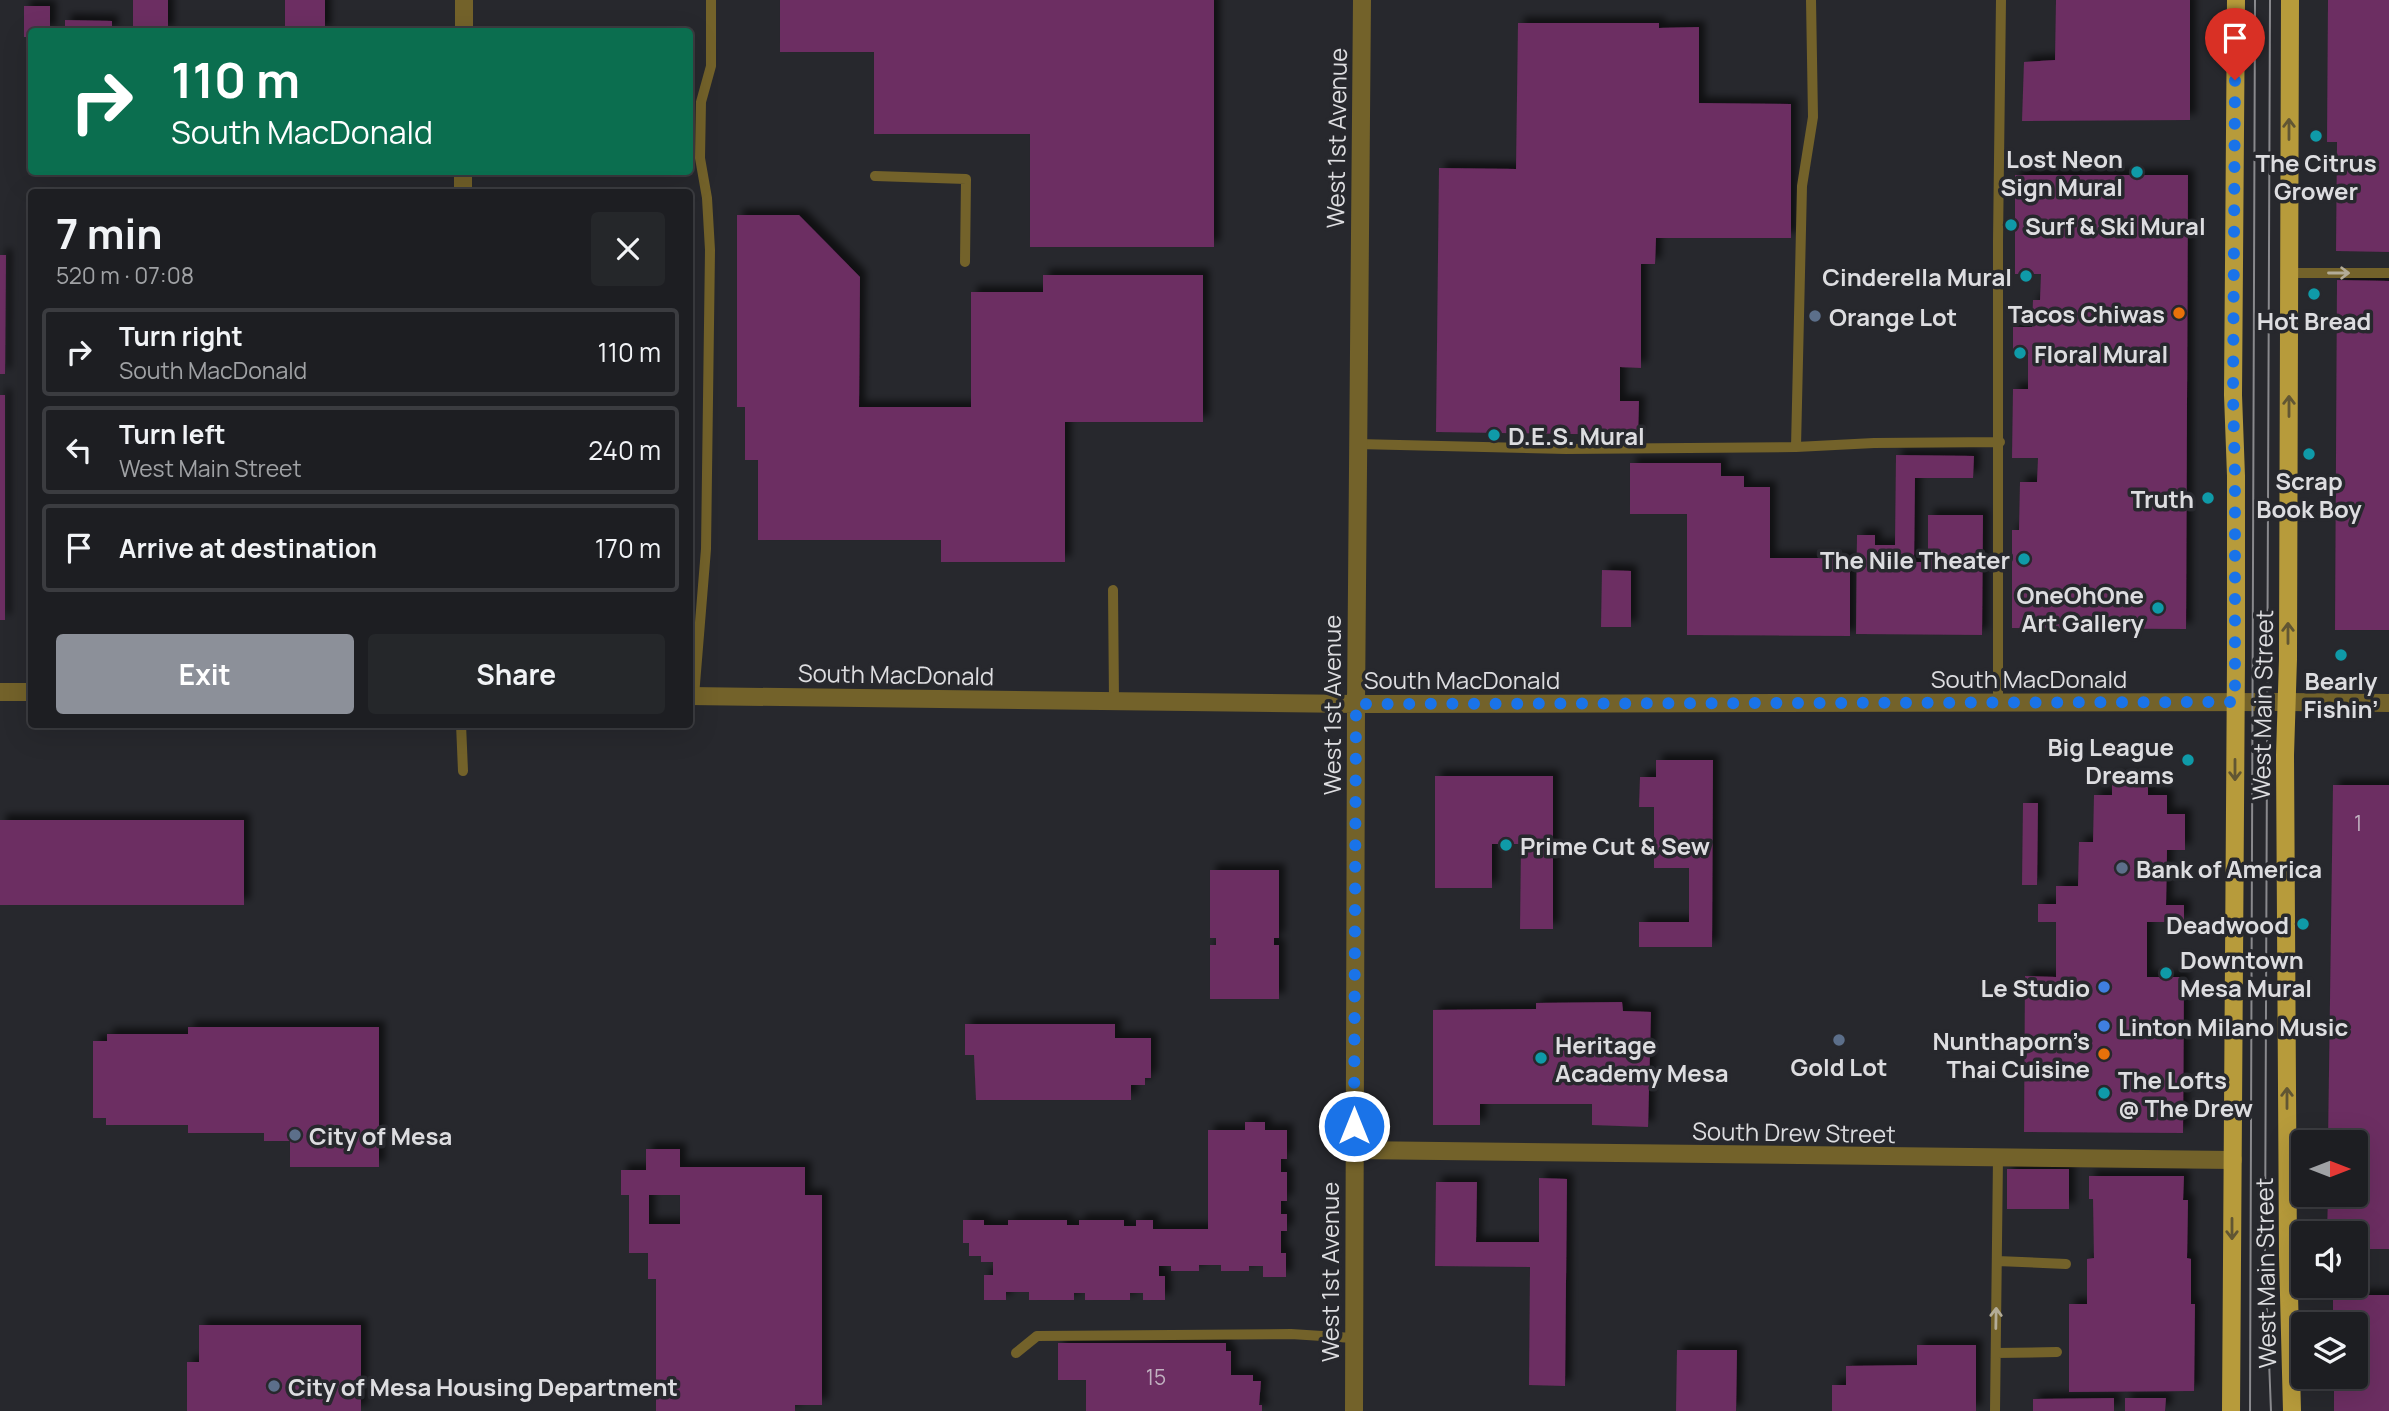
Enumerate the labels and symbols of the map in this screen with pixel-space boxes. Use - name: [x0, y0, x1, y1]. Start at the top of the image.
- pin: [2205, 8, 2265, 80]
- street label: West 1st Avenue: [1318, 47, 1354, 229]
- one-way arrow: [2282, 118, 2296, 141]
- marker: The Citrus Grower: [2308, 128, 2324, 144]
- place label: Lost Neon Sign Mural: [2001, 142, 2123, 203]
- place label: The Citrus Grower: [2255, 146, 2377, 207]
- marker: Lost Neon Sign Mural: [2129, 164, 2145, 180]
- place label: Surf & Ski Mural: [2025, 209, 2206, 242]
- marker: Surf & Ski Mural: [2003, 217, 2019, 233]
- place label: Cinderella Mural: [1822, 260, 2012, 293]
- one-way arrow: [2327, 266, 2350, 280]
- marker: Cinderella Mural: [2018, 268, 2034, 284]
- marker: Hot Bread: [2306, 286, 2322, 302]
- place label: Tacos Chiwas: [2008, 297, 2165, 330]
- place label: Orange Lot: [1829, 300, 1957, 333]
- place label: Hot Bread: [2257, 304, 2371, 337]
- marker: Tacos Chiwas: [2171, 305, 2187, 321]
- marker: Orange Lot: [1807, 308, 1823, 324]
- place label: Floral Mural: [2034, 337, 2168, 370]
- marker: Floral Mural: [2012, 345, 2028, 361]
- one-way arrow: [2282, 395, 2296, 418]
- place label: D.E.S. Mural: [1508, 419, 1645, 452]
- marker: D.E.S. Mural: [1486, 427, 1502, 443]
- marker: Scrap Book Boy: [2301, 446, 2317, 462]
- place label: Scrap Book Boy: [2256, 464, 2362, 525]
- place label: Truth: [2131, 482, 2194, 515]
- marker: Truth: [2200, 490, 2216, 506]
- place label: The Nile Theater: [1820, 543, 2010, 576]
- marker: The Nile Theater: [2016, 551, 2032, 567]
- place label: OneOhOne Art Gallery: [2017, 578, 2145, 639]
- marker: OneOhOne Art Gallery: [2150, 600, 2166, 616]
- street label: West Main Street: [2244, 609, 2280, 801]
- street label: West 1st Avenue: [1315, 615, 1348, 795]
- one-way arrow: [2281, 622, 2295, 645]
- marker: Bearly Fishin’: [2333, 647, 2349, 663]
- street label: South MacDonald: [798, 656, 994, 692]
- street label: South MacDonald: [1931, 662, 2127, 695]
- street label: South MacDonald: [1364, 663, 1560, 696]
- place label: Bearly Fishin’: [2304, 664, 2378, 725]
- place label: Big League Dreams: [2047, 730, 2174, 791]
- marker: Big League Dreams: [2180, 752, 2196, 768]
- one-way arrow: [2228, 758, 2242, 781]
- house number: 1: [2354, 809, 2362, 837]
- place label: Prime Cut & Sew: [1520, 829, 1710, 862]
- marker: Prime Cut & Sew: [1498, 837, 1514, 853]
- place label: Bank of America: [2136, 852, 2322, 885]
- marker: Bank of America: [2114, 860, 2130, 876]
- place label: Deadwood: [2166, 908, 2289, 941]
- marker: Deadwood: [2295, 916, 2311, 932]
- place label: Downtown Mesa Mural: [2180, 943, 2312, 1004]
- marker: Downtown Mesa Mural: [2158, 965, 2174, 981]
- place label: Le Studio: [1980, 971, 2090, 1004]
- marker: Le Studio: [2096, 979, 2112, 995]
- place label: Linton Milano Music: [2118, 1010, 2348, 1043]
- marker: Linton Milano Music: [2096, 1018, 2112, 1034]
- place label: Nunthaporn’s Thai Cuisine: [1932, 1024, 2090, 1085]
- place label: Heritage Academy Mesa: [1555, 1028, 1729, 1089]
- marker: Gold Lot: [1831, 1032, 1847, 1048]
- marker: Nunthaporn’s Thai Cuisine: [2096, 1046, 2112, 1062]
- marker: Heritage Academy Mesa: [1533, 1050, 1549, 1066]
- place label: Gold Lot: [1791, 1050, 1887, 1083]
- place label: The Lofts @ The Drew: [2118, 1063, 2253, 1124]
- marker: The Lofts @ The Drew: [2096, 1085, 2112, 1101]
- one-way arrow: [2280, 1087, 2294, 1110]
- position arrow: [1317, 1089, 1391, 1163]
- street label: South Drew Street: [1692, 1114, 1896, 1150]
- place label: City of Mesa: [309, 1119, 452, 1152]
- marker: City of Mesa: [287, 1127, 303, 1143]
- north arrow: [2291, 1130, 2368, 1208]
- street label: West Main Street: [2247, 1177, 2283, 1369]
- street label: West 1st Avenue: [1313, 1182, 1346, 1362]
- one-way arrow: [2225, 1217, 2239, 1240]
- one-way arrow: [1989, 1307, 2003, 1330]
- house number: 15: [1146, 1363, 1166, 1391]
- place label: City of Mesa Housing Department: [288, 1370, 678, 1403]
- marker: City of Mesa Housing Department: [266, 1378, 282, 1394]

